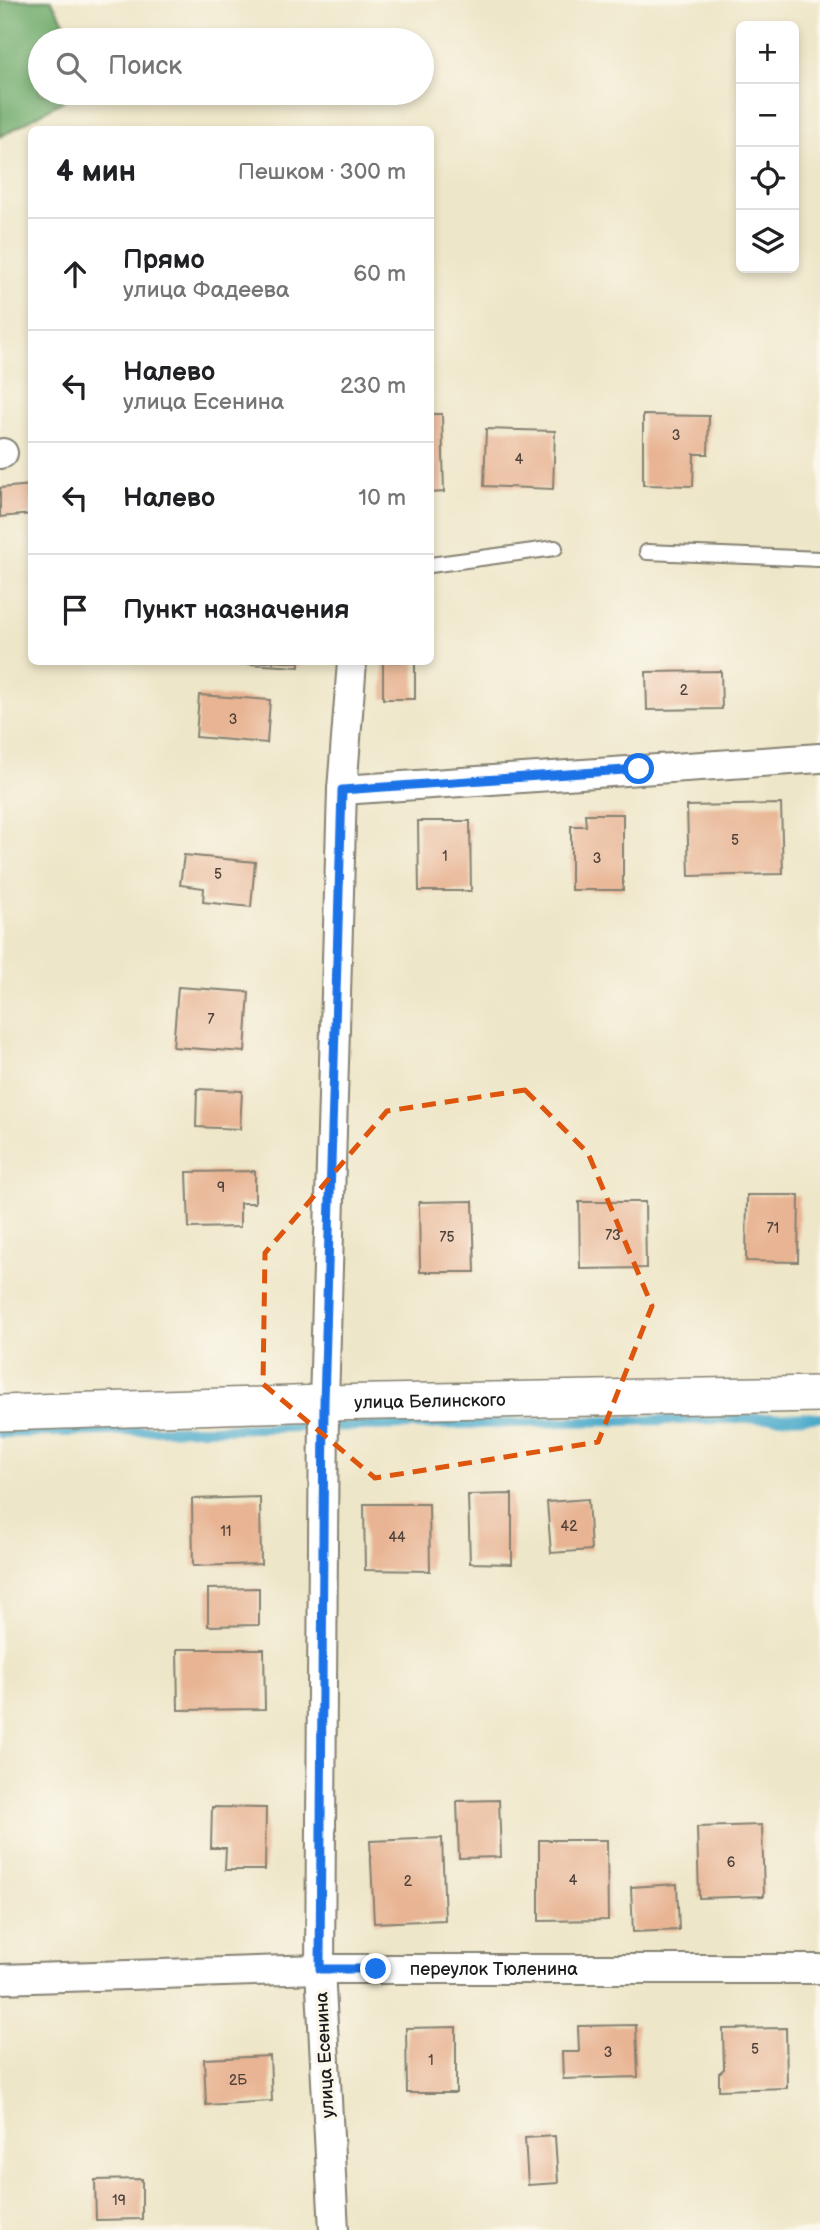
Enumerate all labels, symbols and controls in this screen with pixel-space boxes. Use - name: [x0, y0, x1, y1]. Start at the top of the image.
- map controls: [736, 21, 799, 273]
- button: +: [736, 21, 799, 84]
- search box: [28, 28, 434, 105]
- icon: search: [52, 48, 90, 86]
- text: Поиск: [108, 51, 182, 82]
- button: −: [736, 84, 799, 147]
- button: locate: [736, 147, 799, 210]
- text: 4 мин: [56, 154, 136, 190]
- text: Пешком · 300 m: [238, 158, 406, 186]
- button: layers: [736, 210, 799, 273]
- text: Прямо: [123, 245, 205, 276]
- icon: ahead: [56, 255, 94, 293]
- text: 60 m: [353, 260, 406, 288]
- text: улица Фадеева: [123, 276, 289, 304]
- text: Налево: [123, 357, 215, 388]
- icon: left: [56, 367, 94, 405]
- text: 230 m: [340, 372, 406, 400]
- text: улица Есенина: [123, 388, 284, 416]
- house number: 3: [672, 427, 680, 444]
- house number: 4: [515, 451, 524, 468]
- icon: left: [56, 479, 94, 517]
- text: Налево: [123, 483, 215, 514]
- text: 10 m: [358, 484, 406, 512]
- icon: arrive: [56, 591, 94, 629]
- text: Пункт назначения: [123, 595, 349, 626]
- house number: 2: [680, 682, 689, 699]
- house number: 3: [229, 711, 237, 728]
- route start: [623, 753, 654, 784]
- house number: 5: [731, 832, 739, 849]
- house number: 1: [442, 848, 448, 865]
- house number: 3: [593, 850, 601, 867]
- house number: 5: [214, 866, 222, 883]
- house number: 7: [208, 1011, 215, 1028]
- house number: 9: [217, 1179, 225, 1196]
- house number: 71: [767, 1220, 779, 1237]
- house number: 73: [605, 1227, 621, 1244]
- house number: 75: [440, 1229, 454, 1246]
- street label: улица Белинского: [354, 1389, 506, 1413]
- house number: 42: [561, 1518, 578, 1535]
- house number: 11: [221, 1523, 231, 1540]
- house number: 44: [388, 1529, 406, 1546]
- house number: 6: [727, 1854, 736, 1871]
- house number: 4: [569, 1872, 578, 1889]
- house number: 2: [404, 1873, 413, 1890]
- route end: [360, 1953, 391, 1984]
- street label: переулок Тюленина: [410, 1959, 578, 1980]
- street label: улица Есенина: [311, 1991, 339, 2119]
- house number: 5: [751, 2041, 759, 2058]
- house number: 3: [604, 2044, 612, 2061]
- house number: 1: [428, 2052, 434, 2069]
- house number: 2Б: [229, 2072, 247, 2089]
- house number: 19: [112, 2192, 126, 2209]

